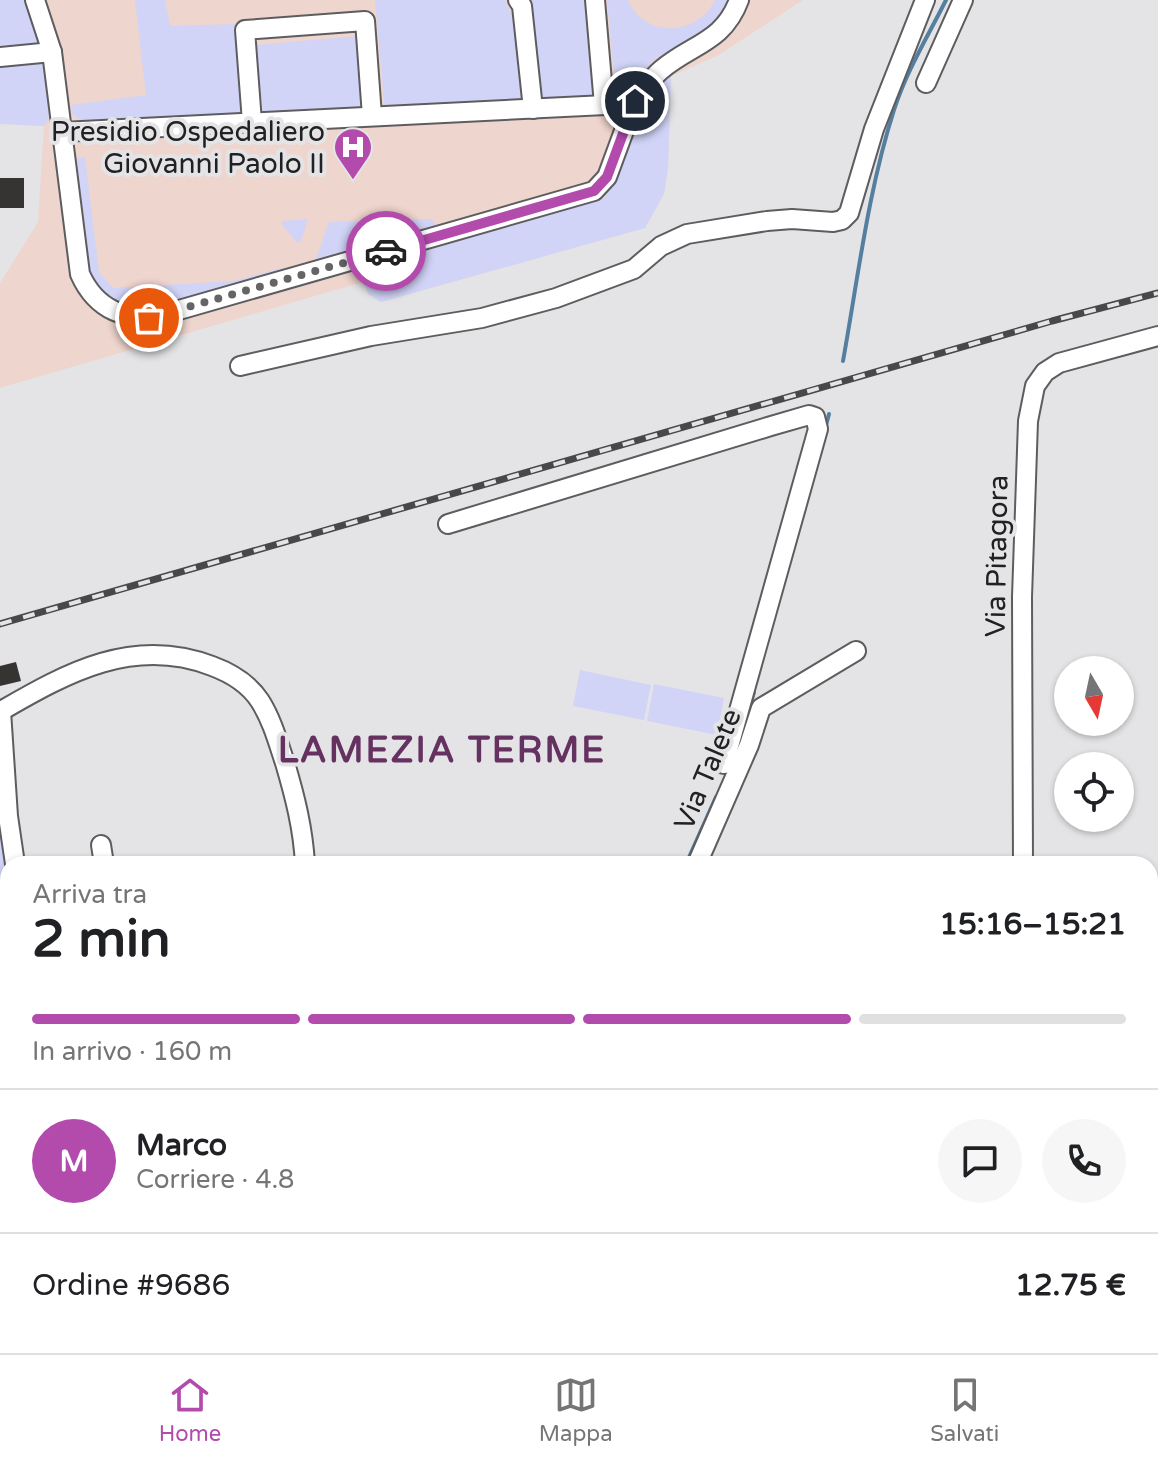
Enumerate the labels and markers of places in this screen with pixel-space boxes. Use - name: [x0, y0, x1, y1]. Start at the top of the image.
- pin: [601, 67, 669, 135]
- place label: Presidio Ospedaliero Giovanni Paolo II: [51, 115, 325, 181]
- hospital icon: Presidio Ospedaliero Giovanni Paolo II: [332, 126, 374, 181]
- pin: [115, 284, 183, 352]

